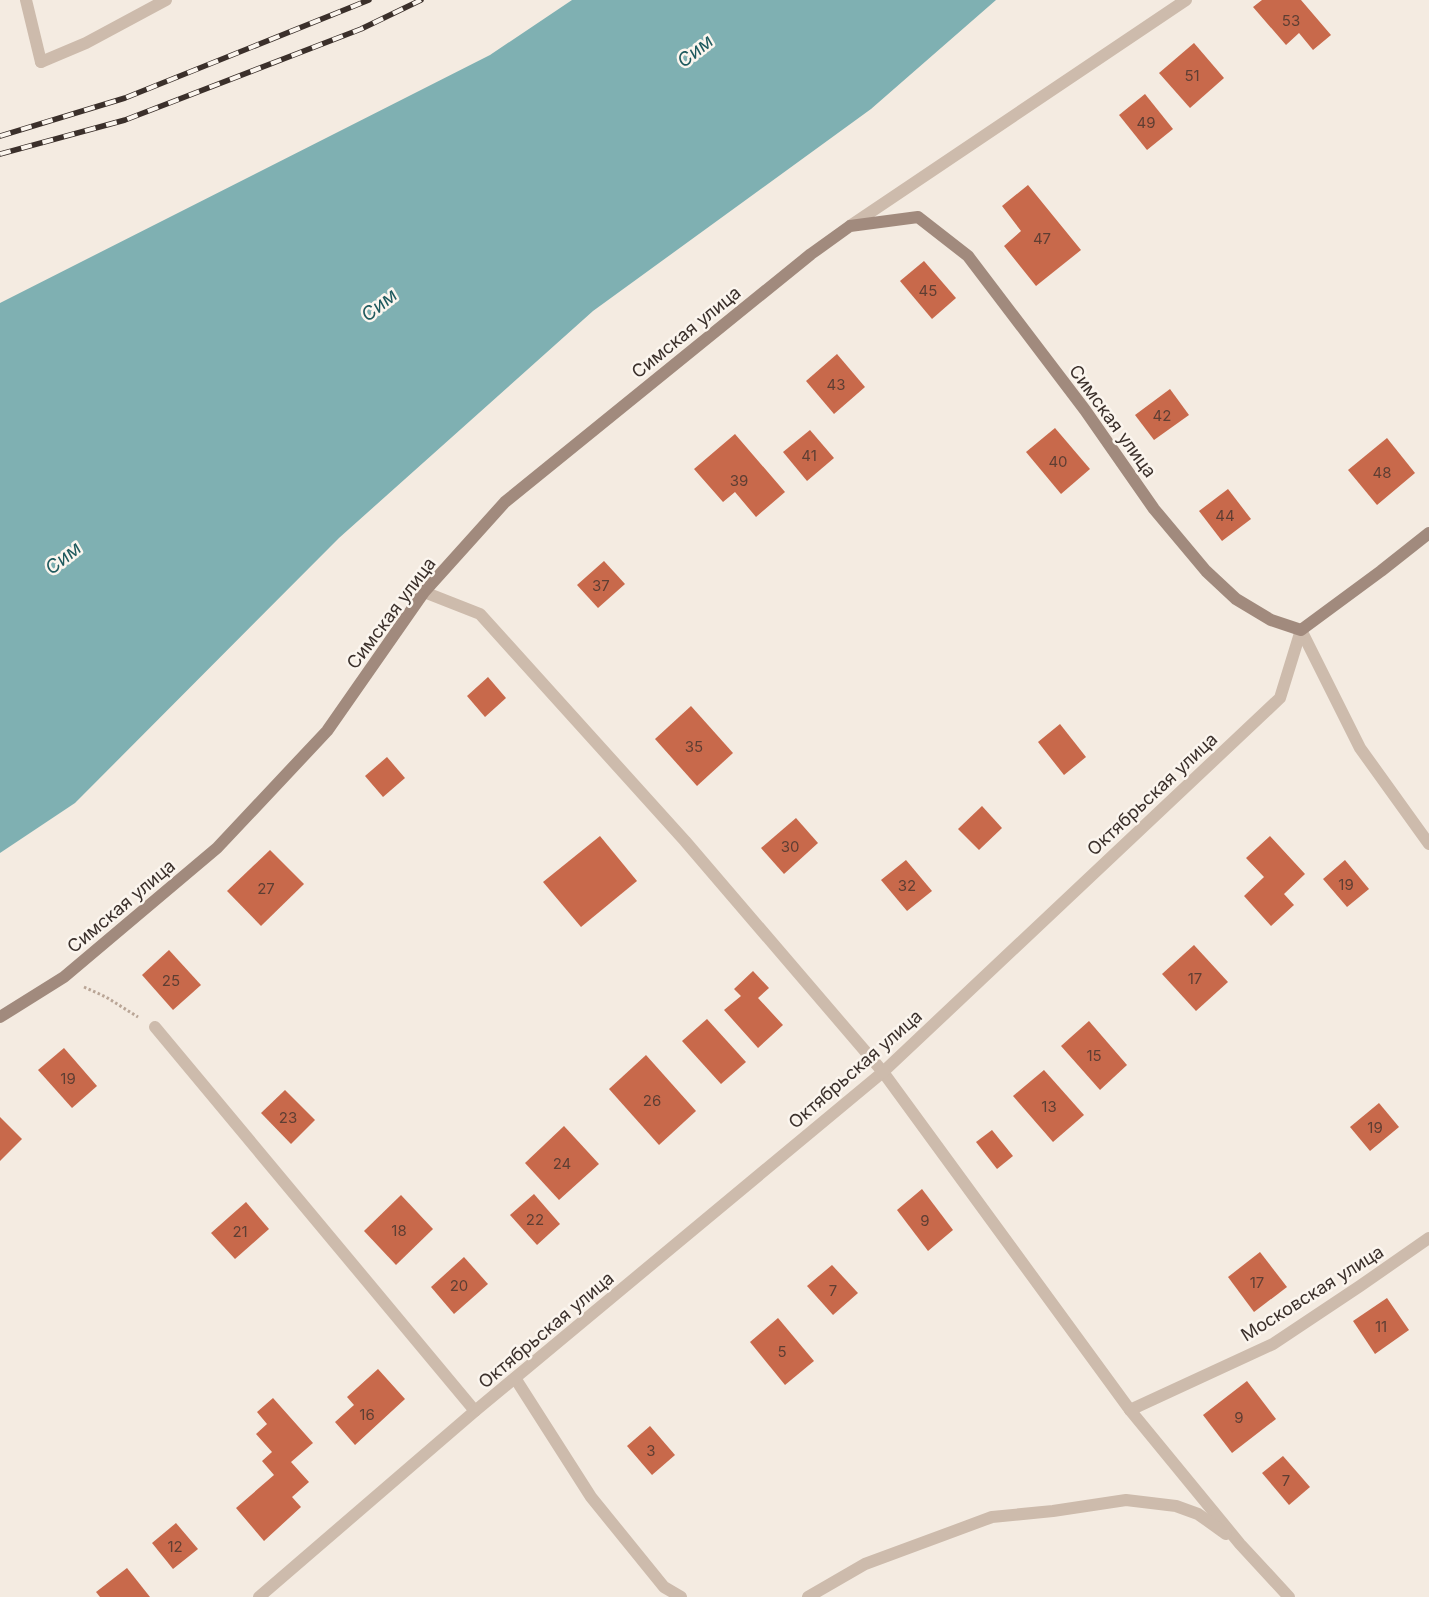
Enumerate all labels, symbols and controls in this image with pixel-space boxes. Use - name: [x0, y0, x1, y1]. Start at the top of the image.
- house number: 53: [1282, 11, 1300, 30]
- water label: Сим: [672, 29, 718, 72]
- house number: 51: [1184, 66, 1200, 85]
- house number: 49: [1137, 113, 1156, 132]
- house number: 47: [1033, 229, 1051, 248]
- house number: 45: [919, 281, 937, 300]
- street label: Симская улица: [627, 282, 745, 382]
- water label: Сим: [356, 283, 402, 326]
- street label: Симская улица: [1065, 361, 1161, 481]
- house number: 43: [827, 375, 845, 394]
- house number: 42: [1153, 406, 1171, 425]
- house number: 41: [801, 446, 817, 465]
- house number: 40: [1048, 452, 1068, 471]
- house number: 48: [1373, 463, 1391, 482]
- house number: 39: [730, 471, 748, 490]
- house number: 44: [1215, 506, 1235, 525]
- water label: Сим: [40, 536, 86, 579]
- street label: Симская улица: [342, 553, 440, 673]
- house number: 37: [592, 576, 610, 595]
- street label: Октябрьская улица: [1083, 728, 1221, 860]
- house number: 35: [685, 737, 703, 756]
- house number: 30: [781, 837, 799, 856]
- street label: Симская улица: [63, 855, 179, 957]
- house number: 19: [1338, 875, 1354, 894]
- house number: 32: [898, 876, 916, 895]
- house number: 27: [257, 879, 275, 898]
- house number: 17: [1188, 969, 1202, 988]
- house number: 25: [162, 971, 180, 990]
- street label: Октябрьская улица: [784, 1005, 926, 1133]
- house number: 15: [1086, 1046, 1102, 1065]
- house number: 19: [60, 1069, 76, 1088]
- house number: 26: [643, 1091, 661, 1110]
- house number: 13: [1041, 1097, 1057, 1116]
- house number: 23: [279, 1108, 297, 1127]
- house number: 19: [1367, 1118, 1383, 1137]
- house number: 24: [553, 1154, 571, 1173]
- house number: 22: [526, 1210, 544, 1229]
- house number: 9: [920, 1211, 930, 1230]
- house number: 18: [391, 1221, 407, 1240]
- house number: 21: [232, 1222, 248, 1241]
- street label: Московская улица: [1237, 1241, 1387, 1345]
- street label: Октябрьская улица: [474, 1267, 618, 1393]
- house number: 17: [1250, 1273, 1264, 1292]
- house number: 20: [450, 1276, 468, 1295]
- house number: 7: [829, 1281, 837, 1300]
- house number: 11: [1375, 1317, 1387, 1336]
- house number: 5: [777, 1342, 787, 1361]
- house number: 16: [359, 1405, 375, 1424]
- house number: 9: [1234, 1408, 1244, 1427]
- house number: 3: [646, 1441, 656, 1460]
- house number: 7: [1282, 1471, 1290, 1490]
- house number: 12: [167, 1537, 183, 1556]

